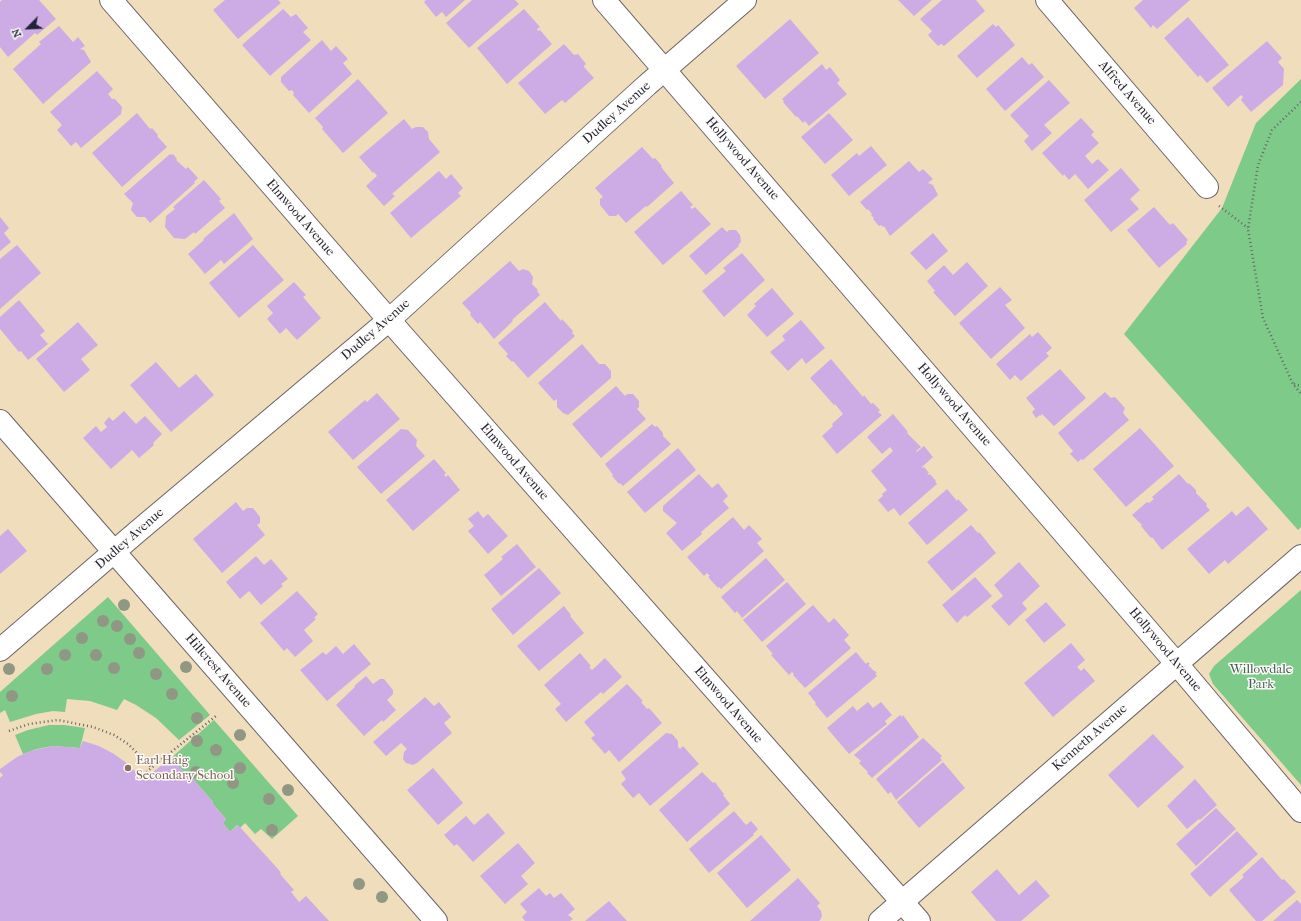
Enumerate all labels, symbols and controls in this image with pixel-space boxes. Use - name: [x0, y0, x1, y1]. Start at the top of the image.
- north arrow: [8, 8, 48, 48]
- text: N: [9, 27, 24, 40]
- street label: Alfred Avenue: [1095, 58, 1159, 128]
- street label: Dudley Avenue: [580, 79, 654, 147]
- street label: Hollywood Avenue: [702, 114, 782, 204]
- street label: Elmwood Avenue: [262, 176, 338, 260]
- street label: Dudley Avenue: [339, 296, 413, 364]
- street label: Hollywood Avenue: [914, 360, 994, 450]
- street label: Elmwood Avenue: [476, 420, 552, 504]
- street label: Dudley Avenue: [93, 505, 167, 573]
- street label: Hollywood Avenue: [1125, 605, 1205, 695]
- street label: Hillcrest Avenue: [182, 631, 254, 711]
- park label: Willowdale Park: [1230, 662, 1292, 693]
- street label: Elmwood Avenue: [690, 663, 766, 747]
- street label: Kenneth Avenue: [1049, 701, 1131, 775]
- place label: Earl Haig Secondary School: [136, 753, 234, 784]
- marker: Earl Haig Secondary School: [123, 763, 133, 773]

